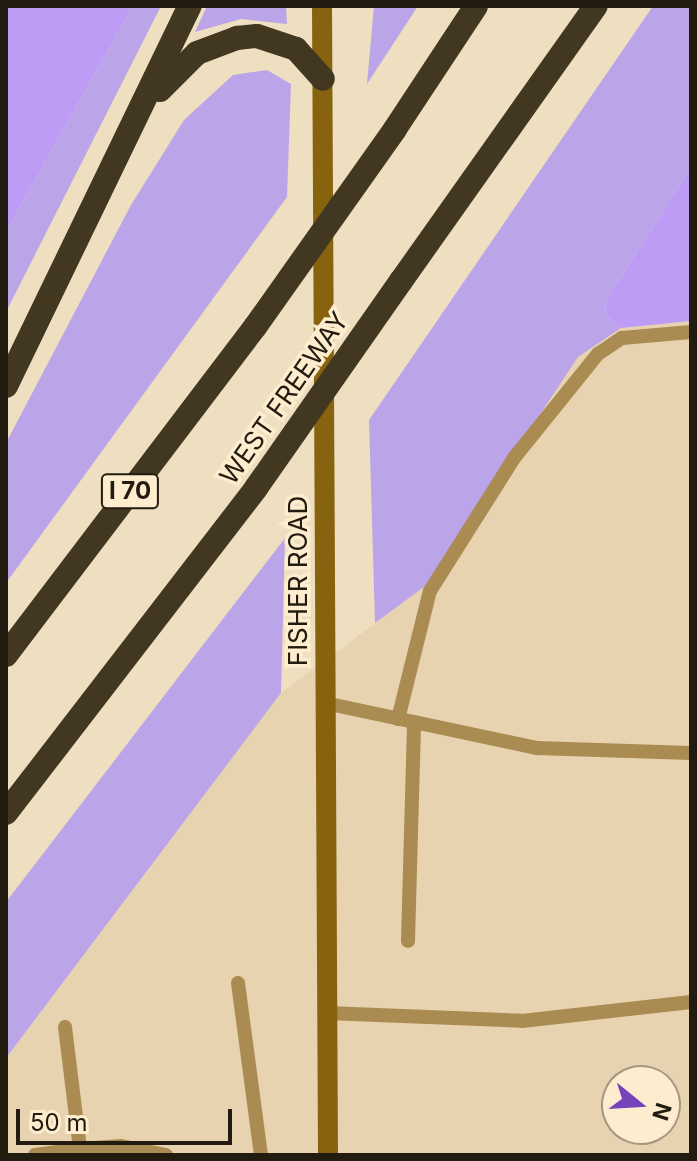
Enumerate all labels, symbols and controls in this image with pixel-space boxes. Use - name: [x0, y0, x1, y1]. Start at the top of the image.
- street label: WEST FREEWAY: [213, 306, 355, 490]
- road number: I 70: [100, 471, 160, 511]
- street label: FISHER ROAD: [282, 496, 314, 666]
- north arrow: [601, 1065, 681, 1145]
- scale bar: [20, 1093, 236, 1143]
- text: N: [647, 1100, 677, 1124]
- text: 50 m: [30, 1108, 88, 1137]

